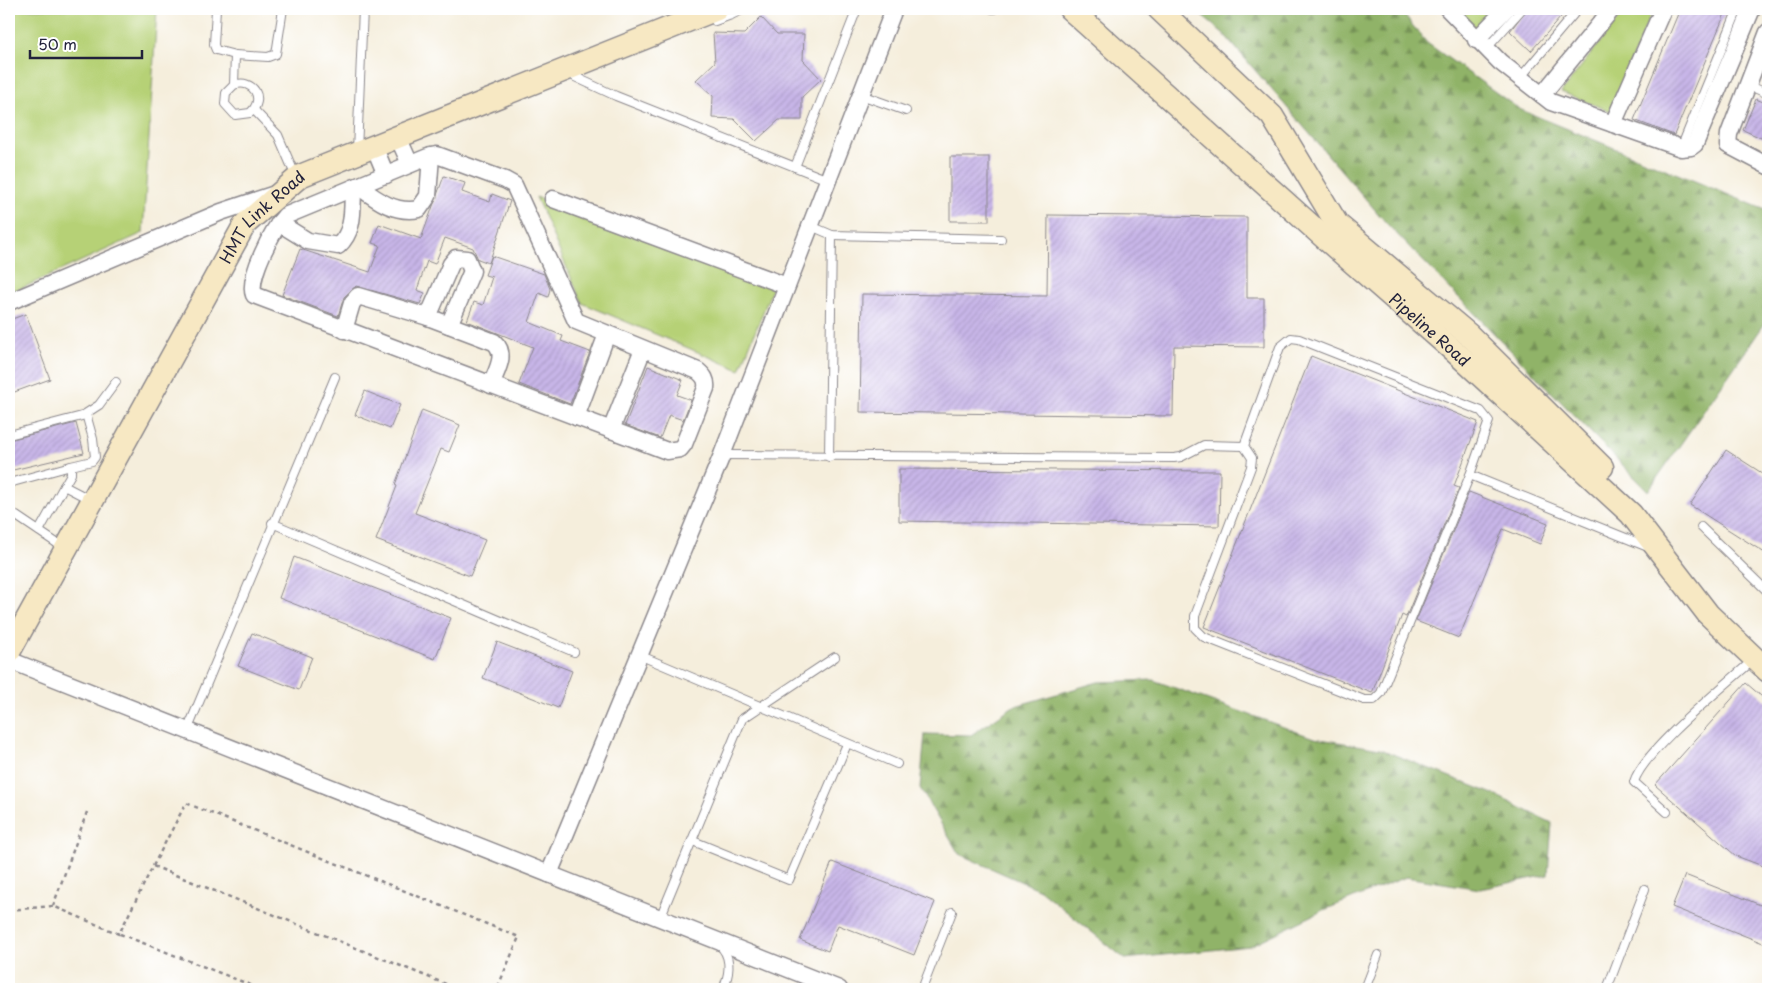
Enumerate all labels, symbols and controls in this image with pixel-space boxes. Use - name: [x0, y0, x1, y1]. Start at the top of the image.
- scale bar: [30, 28, 142, 60]
- text: 50 m: [38, 32, 77, 55]
- street label: HMT Link Road: [213, 164, 310, 267]
- street label: Pipeline Road: [1384, 287, 1476, 372]

